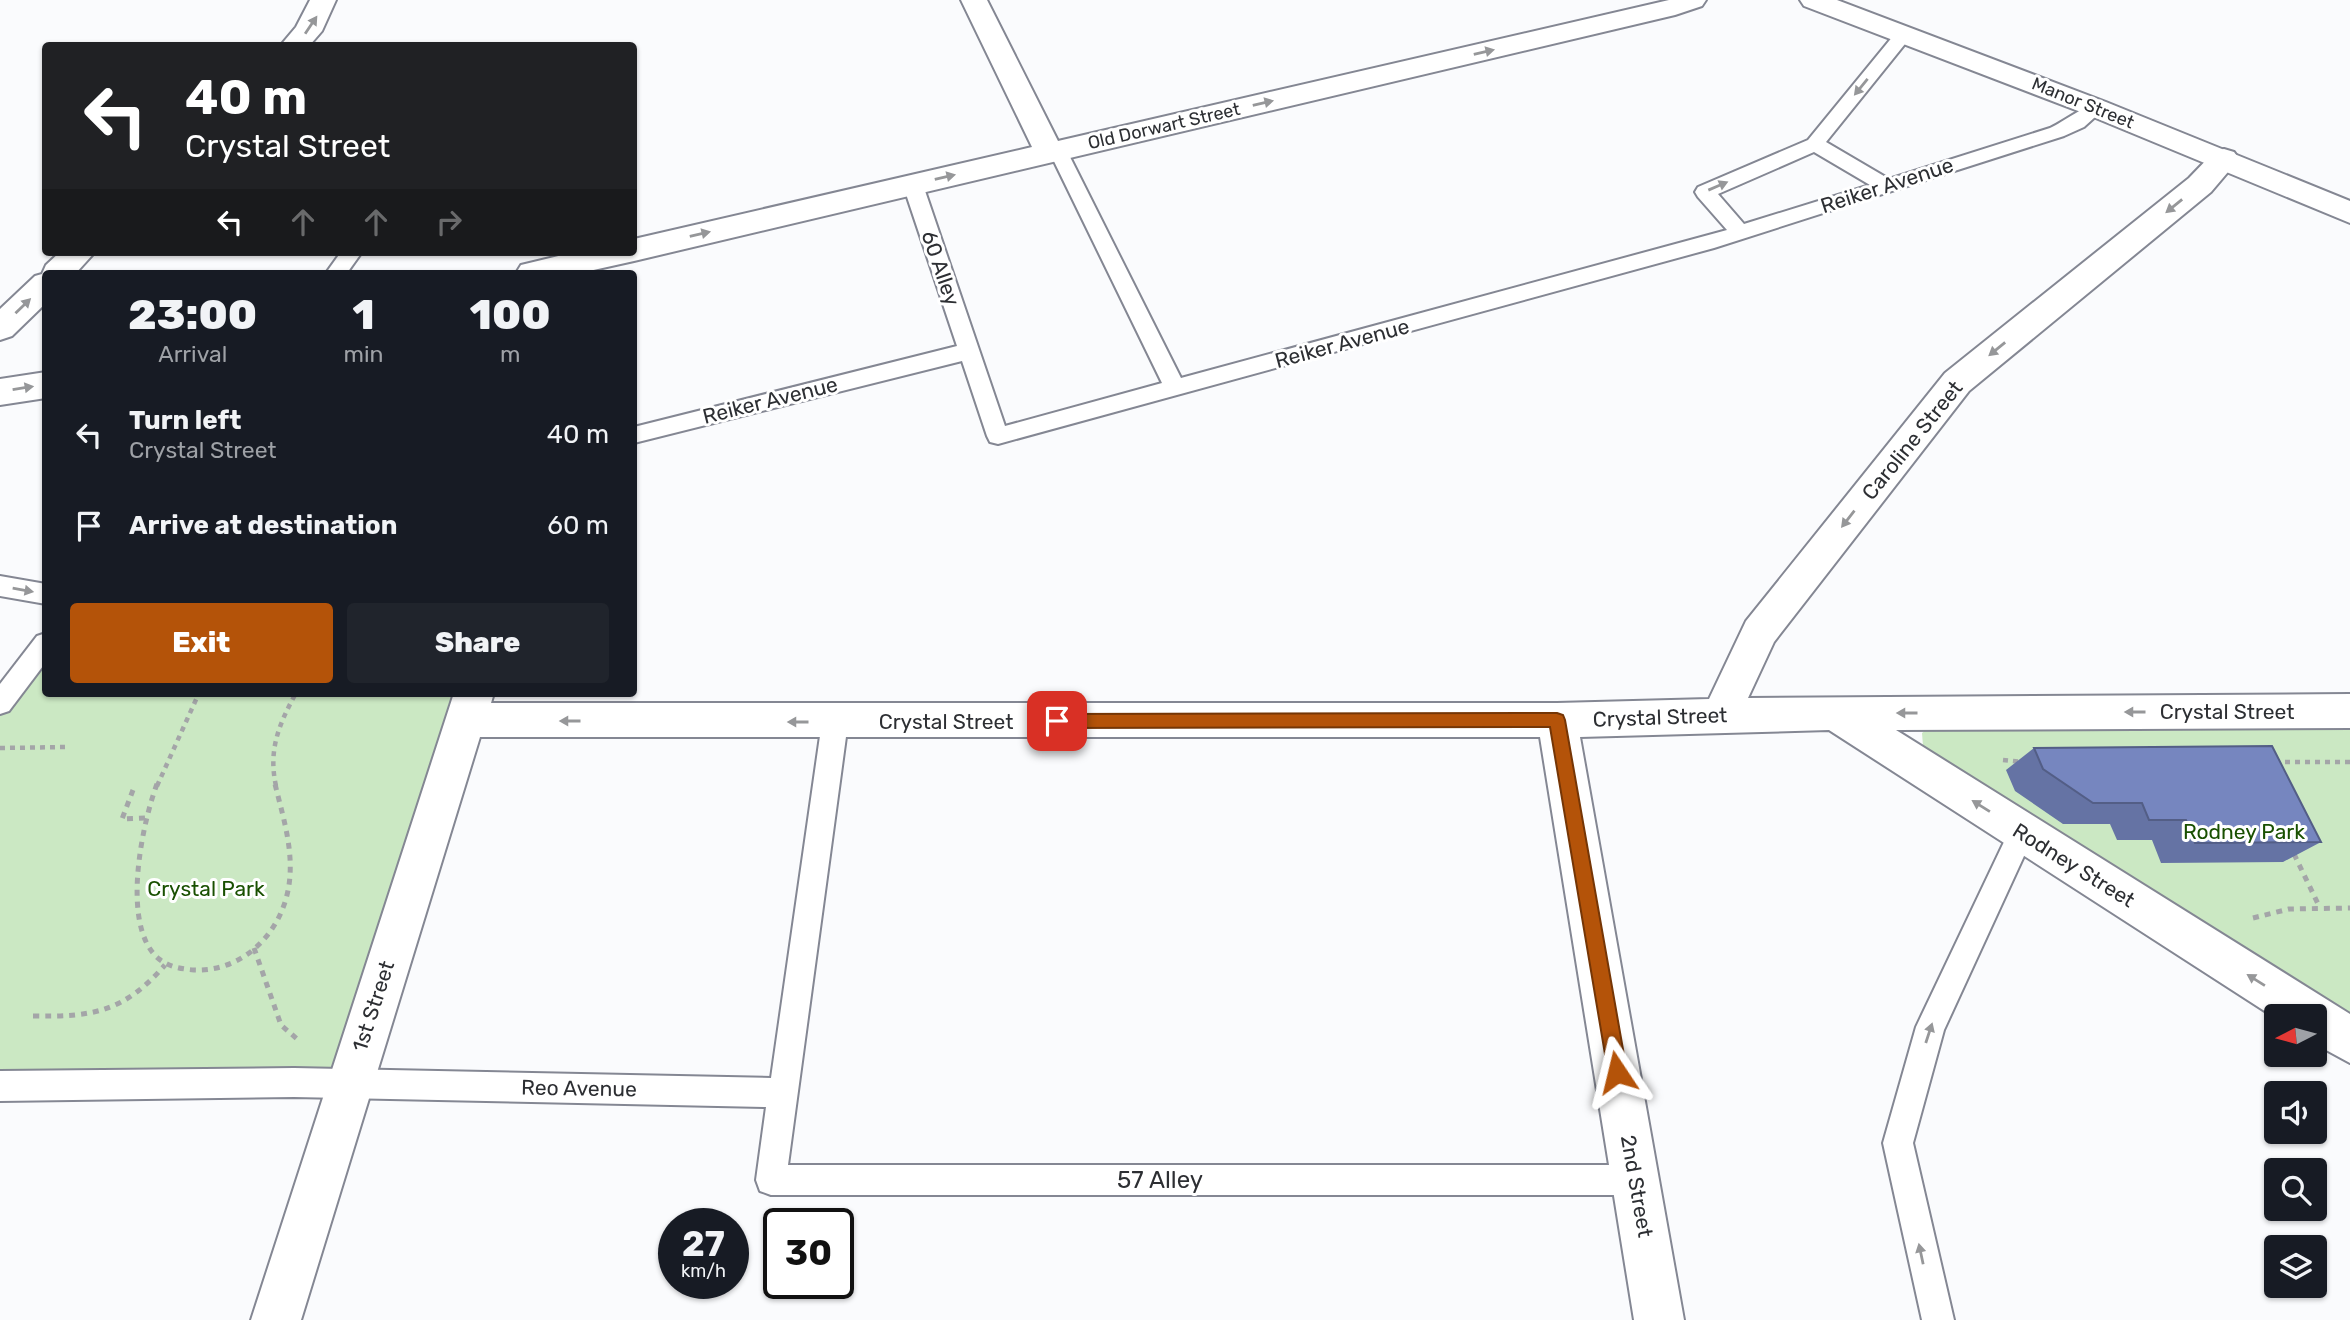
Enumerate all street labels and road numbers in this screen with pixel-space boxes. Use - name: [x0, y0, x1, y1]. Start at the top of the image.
- street label: Manor Street: [2029, 73, 2137, 133]
- street label: Old Dorwart Street: [1086, 98, 1242, 154]
- street label: Reiker Avenue: [1817, 152, 1957, 218]
- street label: 60 Alley: [917, 227, 966, 309]
- street label: Reiker Avenue: [1272, 313, 1412, 373]
- street label: Reiker Avenue: [700, 371, 840, 429]
- street label: Caroline Street: [1856, 375, 1968, 505]
- street label: Crystal Street: [2160, 699, 2294, 724]
- street label: Crystal Street: [1592, 702, 1728, 732]
- street label: Crystal Street: [879, 709, 1013, 734]
- street label: Rodney Street: [2008, 818, 2140, 912]
- street label: 1st Street: [347, 958, 399, 1054]
- street label: Reo Avenue: [521, 1074, 637, 1102]
- street label: 2nd Street: [1616, 1133, 1658, 1239]
- street label: 57 Alley: [1117, 1166, 1203, 1194]

